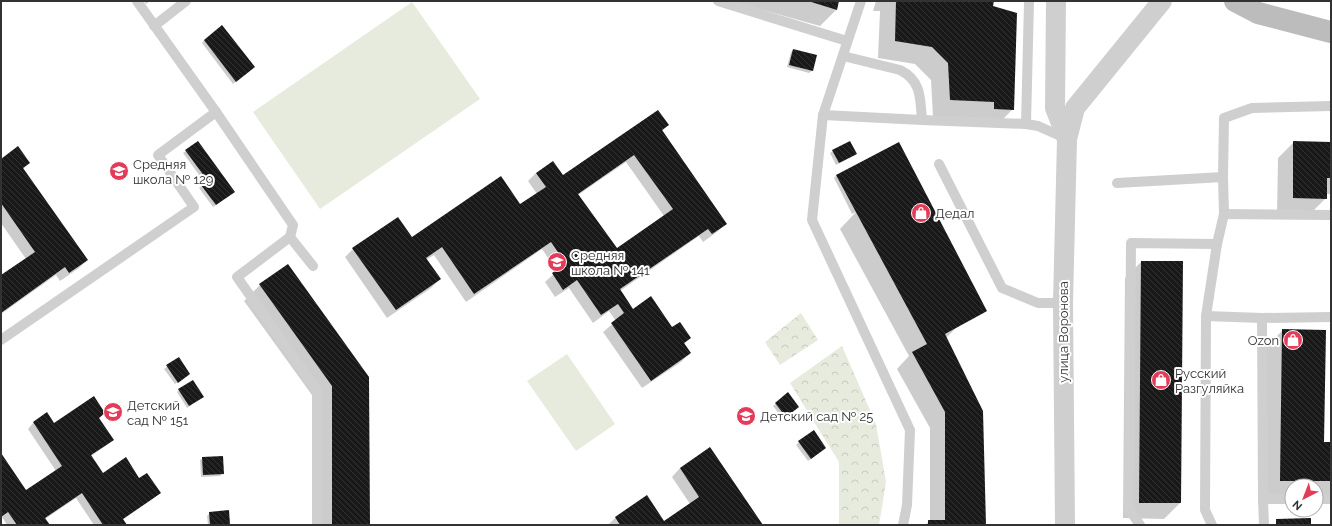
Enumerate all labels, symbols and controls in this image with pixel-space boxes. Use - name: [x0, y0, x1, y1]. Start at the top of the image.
- place label: Средняя школа № 129: [133, 157, 214, 187]
- school or university icon: Средняя школа № 129: [108, 160, 130, 182]
- shop icon: Дедал: [910, 202, 932, 224]
- place label: Дедал: [935, 206, 974, 221]
- place label: Средняя школа № 141: [571, 248, 650, 278]
- school or university icon: Средняя школа № 141: [546, 251, 568, 273]
- street label: улица Воронова: [1056, 281, 1071, 383]
- shop icon: Ozon: [1282, 329, 1304, 351]
- place label: Ozon: [1248, 333, 1279, 348]
- place label: Русский Разгуляйка: [1175, 366, 1244, 396]
- shop icon: Русский Разгуляйка: [1150, 369, 1172, 391]
- place label: Детский сад № 151: [127, 398, 189, 428]
- school or university icon: Детский сад № 151: [102, 401, 124, 423]
- school or university icon: Детский сад № 25: [735, 405, 757, 427]
- place label: Детский сад № 25: [760, 409, 873, 424]
- north arrow: [1284, 478, 1324, 518]
- text: N: [1290, 497, 1305, 513]

